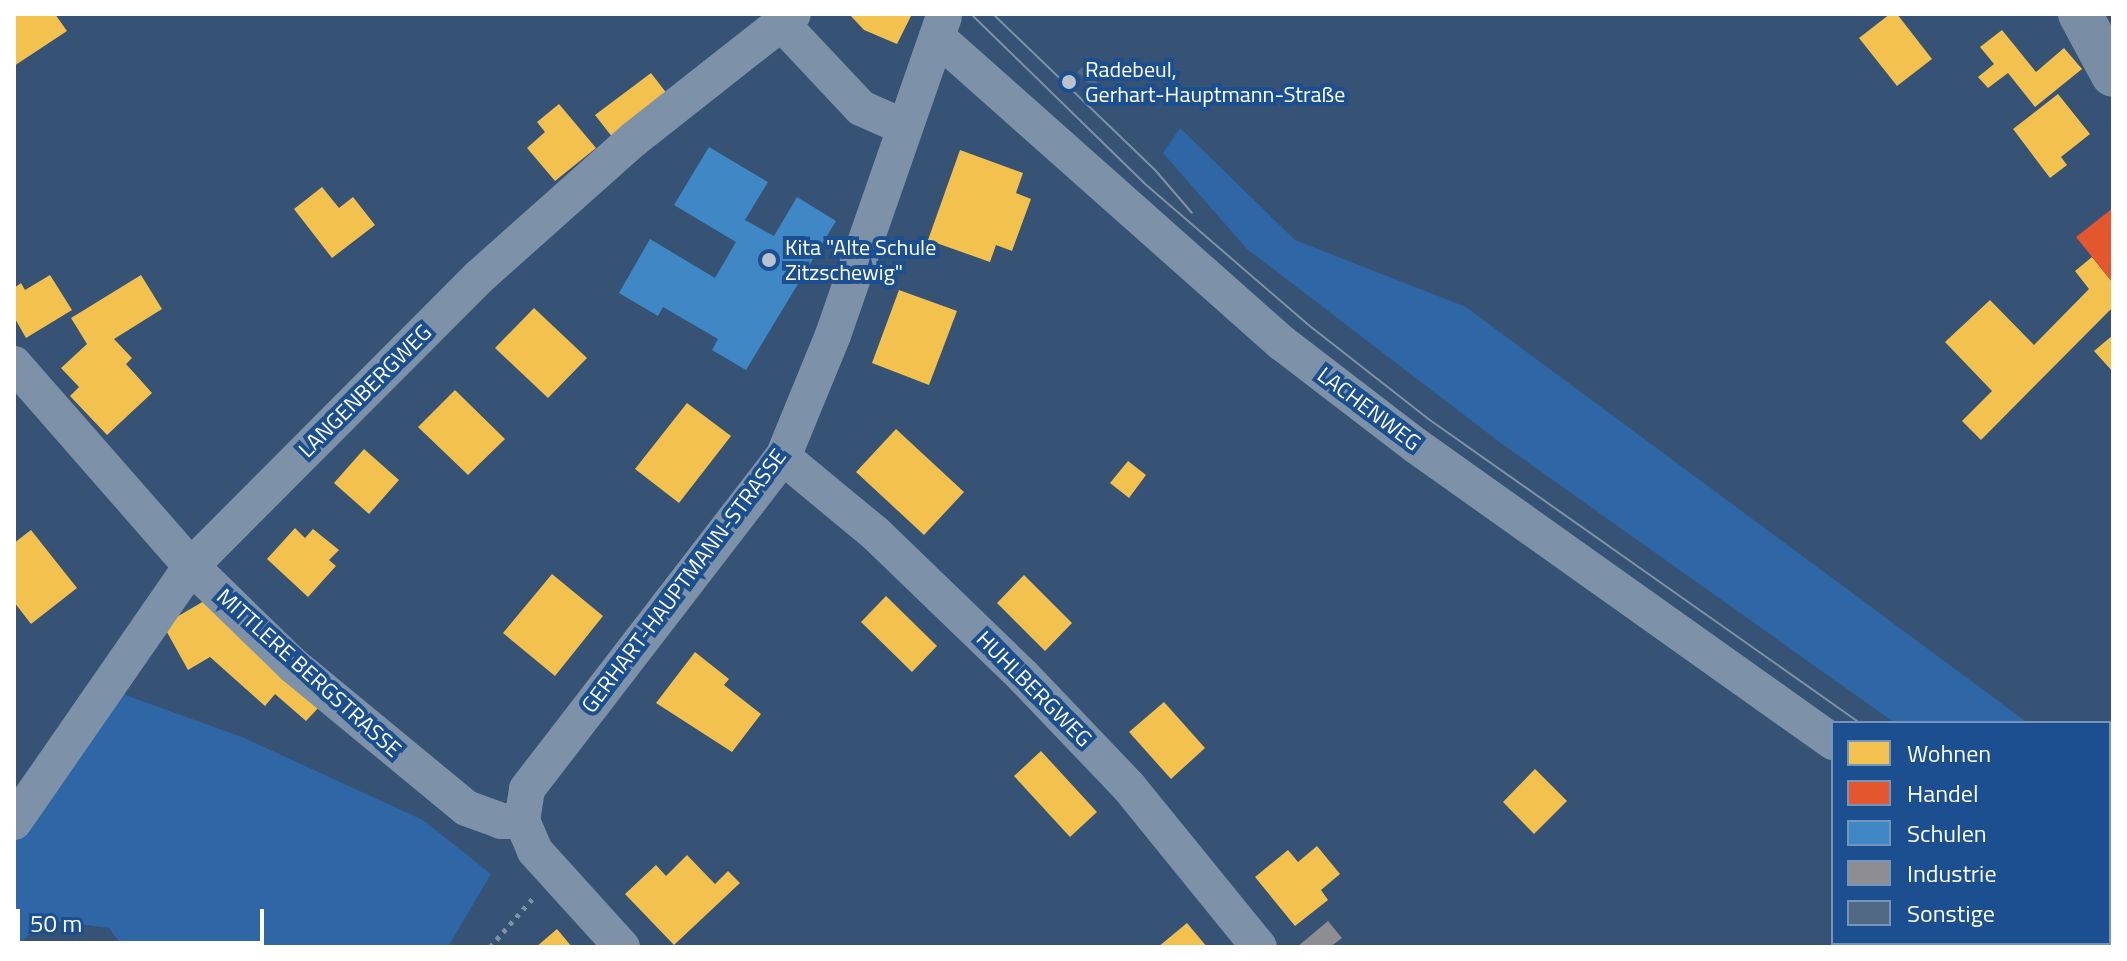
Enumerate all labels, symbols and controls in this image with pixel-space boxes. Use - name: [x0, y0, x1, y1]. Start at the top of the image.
- place label: Radebeul, Gerhart-Hauptmann-Straße: [1085, 56, 1345, 108]
- marker: Radebeul, Gerhart-Hauptmann-Straße: [1060, 73, 1078, 91]
- place label: Kita "Alte Schule Zitzschewig": [785, 234, 936, 286]
- marker: Kita "Alte Schule Zitzschewig": [760, 251, 778, 269]
- street label: LANGENBERGWEG: [293, 319, 437, 463]
- street label: LACHENWEG: [1312, 362, 1426, 456]
- street label: GERHART-HAUPTMANN-STRASSE: [576, 444, 792, 718]
- street label: MITTLERE BERGSTRASSE: [211, 583, 407, 763]
- street label: HUHLBERGWEG: [971, 626, 1097, 752]
- legend: [1831, 721, 2111, 945]
- text: Wohnen: [1907, 735, 1991, 771]
- text: Handel: [1907, 775, 1978, 811]
- text: Schulen: [1907, 815, 1987, 851]
- text: Industrie: [1907, 855, 1997, 891]
- scale bar: [20, 893, 268, 943]
- text: Sonstige: [1907, 895, 1995, 931]
- text: 50 m: [30, 905, 82, 941]

